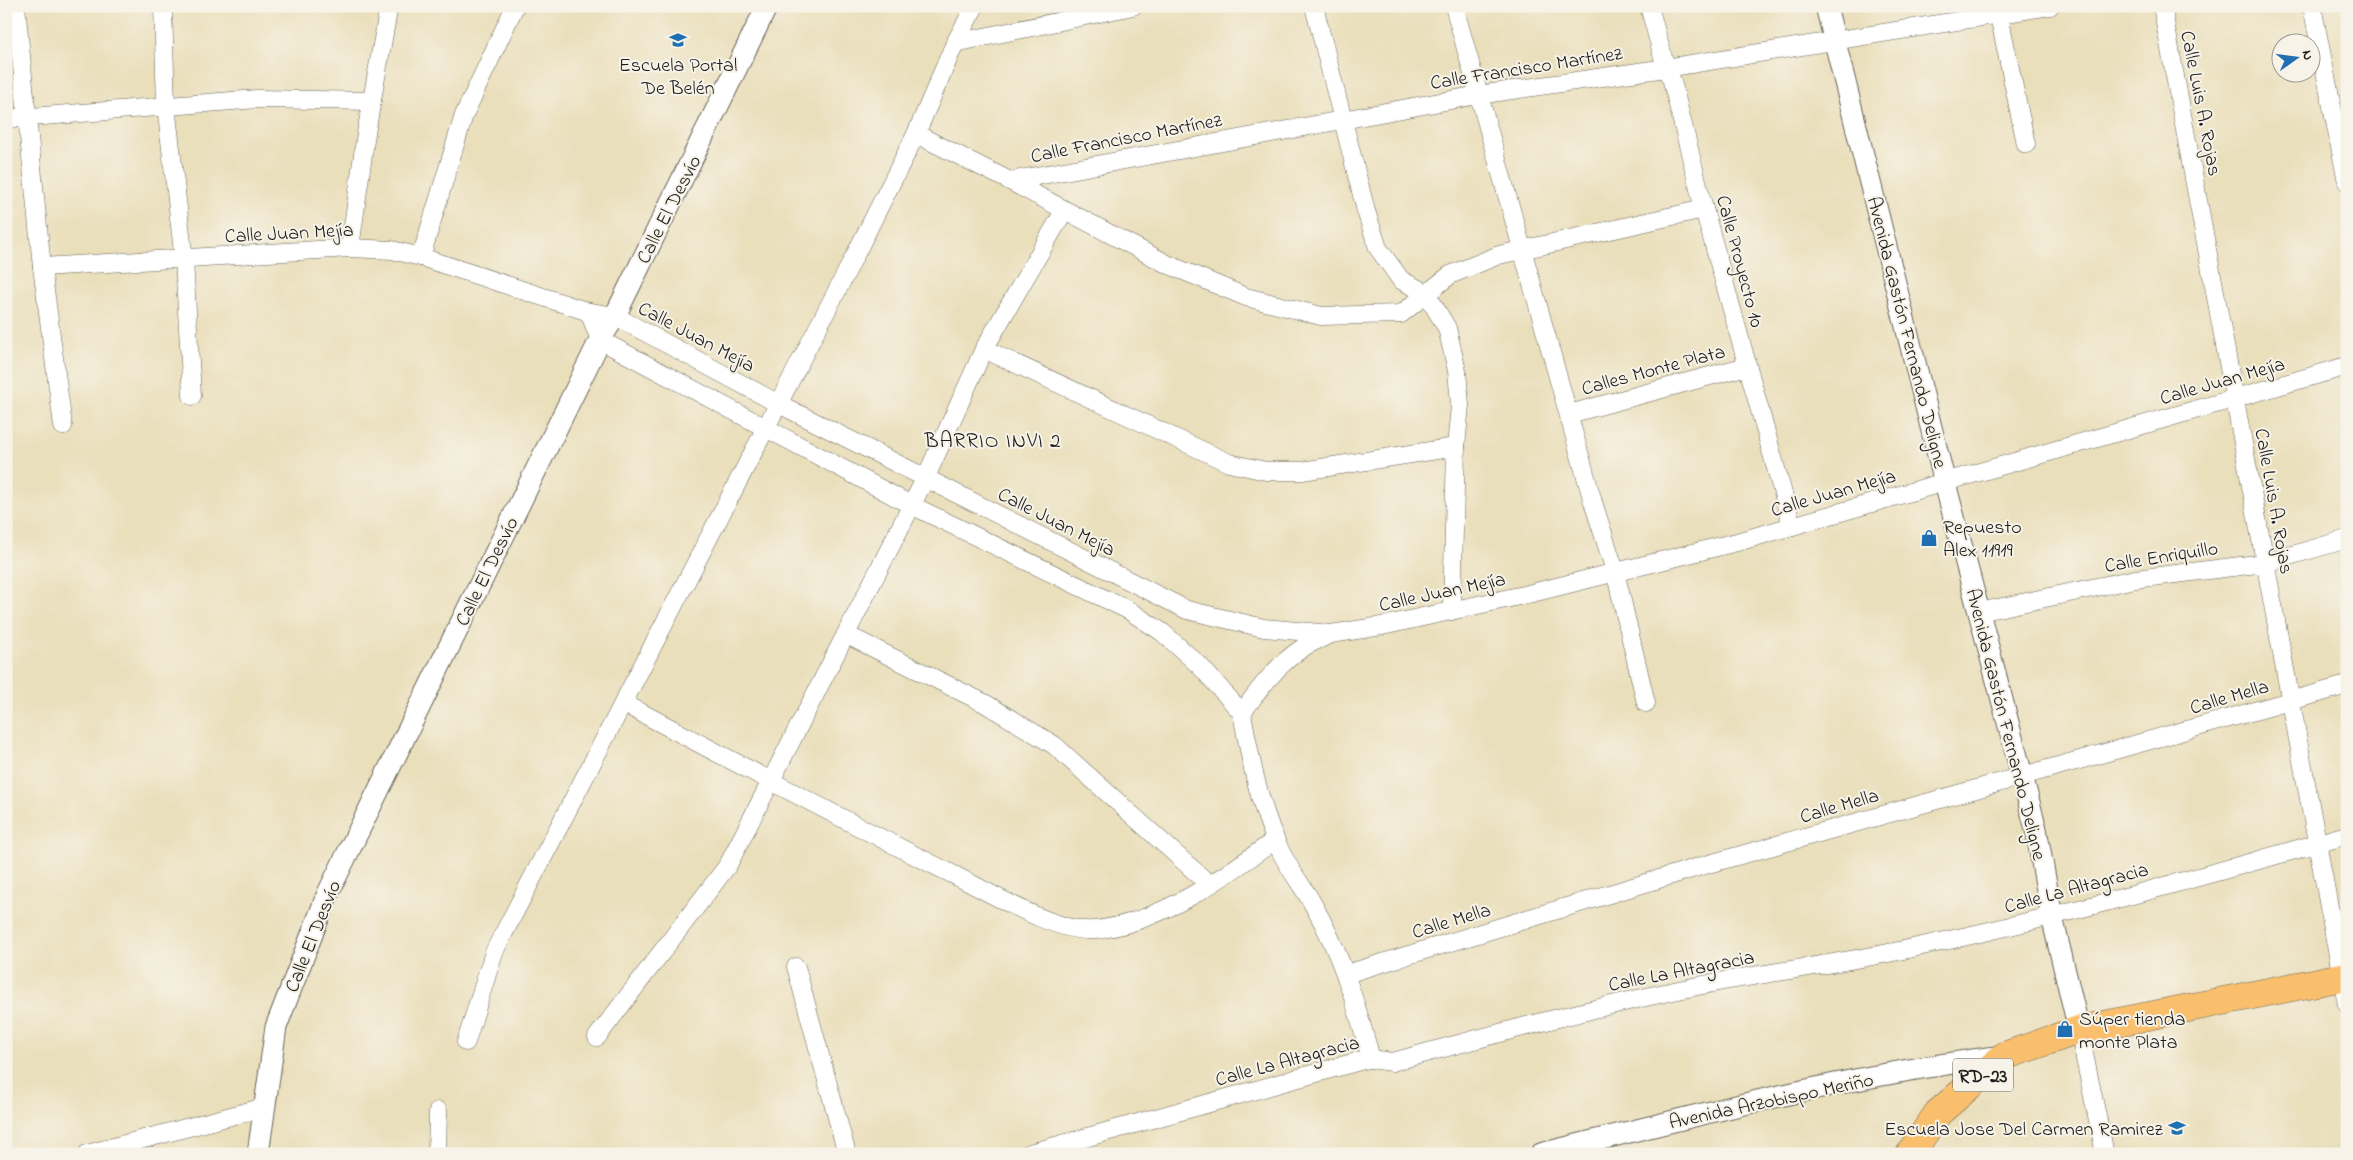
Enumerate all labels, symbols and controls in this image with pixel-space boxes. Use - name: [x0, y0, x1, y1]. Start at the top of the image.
- street label: Calle Luis A. Rojas: [2171, 28, 2228, 179]
- school or university icon: Escuela Portal De Belén: [668, 30, 688, 50]
- north arrow: [2270, 32, 2320, 82]
- street label: Calle Francisco Martínez: [1428, 40, 1625, 99]
- text: N: [2296, 48, 2318, 62]
- place label: Escuela Portal De Belén: [619, 52, 737, 104]
- street label: Calle Francisco Martínez: [1028, 107, 1225, 172]
- street label: Calle El Desvío: [630, 151, 710, 270]
- street label: Calle Proyecto 10: [1707, 192, 1770, 331]
- street label: Avenida Gastón Fernando Deligne: [1857, 194, 1953, 472]
- street label: Calle Juan Mejía: [224, 217, 354, 252]
- street label: Calle Juan Mejía: [632, 295, 759, 381]
- street label: Calles Monte Plata: [1579, 338, 1729, 405]
- street label: Calle Juan Mejía: [2157, 351, 2289, 414]
- street label: Calle Luis A. Rojas: [2245, 426, 2300, 577]
- district label: BARRIO INVI 2: [924, 427, 1061, 457]
- street label: Calle Juan Mejía: [1768, 463, 1900, 526]
- street label: Calle Juan Mejía: [992, 481, 1120, 565]
- street label: Calle El Desvío: [449, 512, 527, 632]
- place label: Repuesto Alex 11919: [1943, 514, 2022, 566]
- shop icon: Repuesto Alex 11919: [1919, 528, 1939, 548]
- street label: Calle Enriquillo: [2102, 535, 2220, 582]
- street label: Calle Juan Mejía: [1377, 566, 1509, 621]
- street label: Avenida Gastón Fernando Deligne: [1956, 586, 2052, 864]
- street label: Calle Mella: [2187, 673, 2273, 724]
- street label: Calle Mella: [1797, 782, 1883, 833]
- street label: Calle La Altagracia: [2001, 856, 2152, 924]
- street label: Calle El Desvío: [279, 877, 350, 997]
- street label: Calle Mella: [1409, 897, 1495, 948]
- street label: Calle La Altagracia: [1606, 944, 1757, 1002]
- place label: Súper tienda monte Plata: [2079, 1006, 2185, 1058]
- shop icon: Súper tienda monte Plata: [2055, 1019, 2075, 1039]
- street label: Calle La Altagracia: [1212, 1029, 1363, 1097]
- road number: RD-23: [1953, 1058, 2013, 1092]
- street label: Avenida Arzobispo Meriño: [1666, 1067, 1877, 1138]
- place label: Escuela Jose Del Carmen Ramirez: [1884, 1116, 2164, 1145]
- school or university icon: Escuela Jose Del Carmen Ramirez: [2167, 1118, 2187, 1138]

